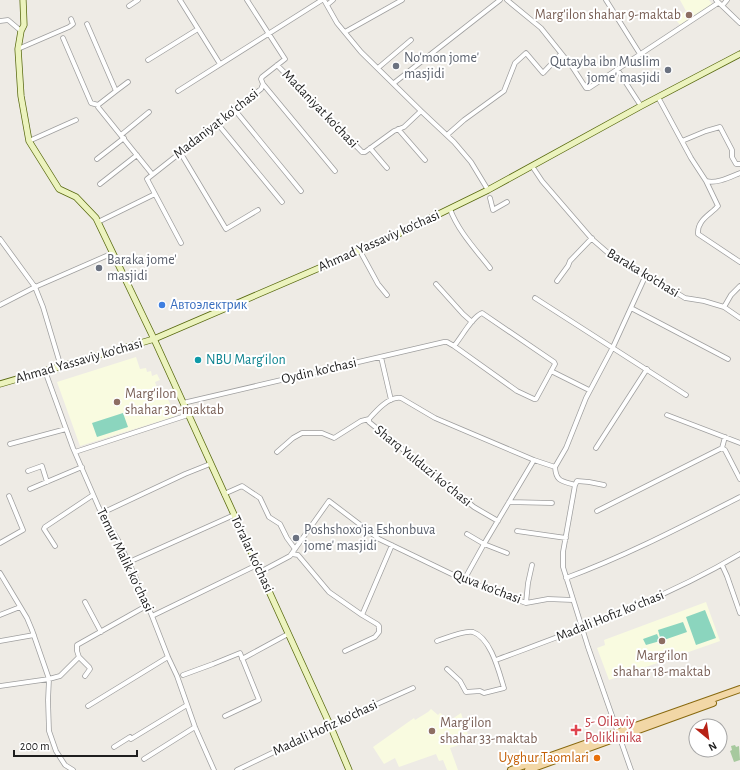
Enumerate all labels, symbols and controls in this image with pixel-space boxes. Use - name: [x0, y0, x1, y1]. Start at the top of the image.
- place label: Marg'ilon shahar 9-maktab: [535, 8, 681, 22]
- marker: Marg'ilon shahar 9-maktab: [684, 10, 694, 20]
- place label: No'mon jome' masjidi: [404, 51, 479, 81]
- place label: Qutayba ibn Muslim jome' masjidi: [550, 55, 660, 85]
- marker: No'mon jome' masjidi: [391, 61, 401, 71]
- marker: Qutayba ibn Muslim jome' masjidi: [663, 65, 673, 75]
- street label: Madaniyat ko'chasi: [279, 67, 361, 151]
- street label: Madaniyat koʻchasi: [171, 87, 261, 161]
- street label: Ahmad Yassaviy ko'chasi: [316, 208, 442, 274]
- street label: Baraka ko'chasi: [605, 246, 681, 300]
- place label: Baraka jome' masjidi: [107, 253, 177, 283]
- marker: Baraka jome' masjidi: [94, 263, 104, 273]
- place label: Автоэлектрик: [170, 298, 248, 312]
- marker: Автоэлектрик: [157, 300, 167, 310]
- street label: Ahmad Yassaviy ko'chasi: [14, 336, 144, 386]
- place label: NBU Marg'ilon: [206, 353, 286, 367]
- marker: NBU Marg'ilon: [193, 355, 203, 365]
- street label: Oydin ko'chasi: [280, 356, 358, 386]
- place label: Marg'ilon shahar 30-maktab: [125, 387, 224, 417]
- marker: Marg'ilon shahar 30-maktab: [112, 397, 122, 407]
- street label: Sharq Yulduzi koʻchasi: [372, 423, 474, 509]
- street label: Temur Malik koʻchasi: [94, 506, 156, 614]
- street label: To'ralar ko'chasi: [228, 513, 276, 595]
- place label: Poshshoxo'ja Eshonbuva jome' masjidi: [304, 523, 436, 553]
- marker: Poshshoxo'ja Eshonbuva jome' masjidi: [291, 533, 301, 543]
- street label: Quva ko'chasi: [451, 568, 523, 606]
- street label: Madali Hofiz koʻchasi: [554, 588, 666, 644]
- marker: Marg'ilon shahar 18-maktab: [657, 636, 667, 646]
- place label: Marg'ilon shahar 18-maktab: [613, 649, 711, 679]
- street label: Madali Hofiz ko'chasi: [270, 698, 380, 758]
- place label: 5- Oilaviy Poliklinika: [585, 715, 642, 745]
- place label: Marg'ilon shahar 33-maktab: [440, 716, 537, 746]
- north arrow: [688, 718, 728, 758]
- marker: 5- Oilaviy Poliklinika: [570, 724, 582, 736]
- marker: Marg'ilon shahar 33-maktab: [427, 726, 437, 736]
- scale bar: [14, 732, 137, 758]
- text: 200 m: [20, 740, 50, 752]
- text: N: [707, 740, 719, 753]
- place label: Uyghur Taomlari: [499, 751, 589, 765]
- marker: Uyghur Taomlari: [592, 753, 602, 763]

